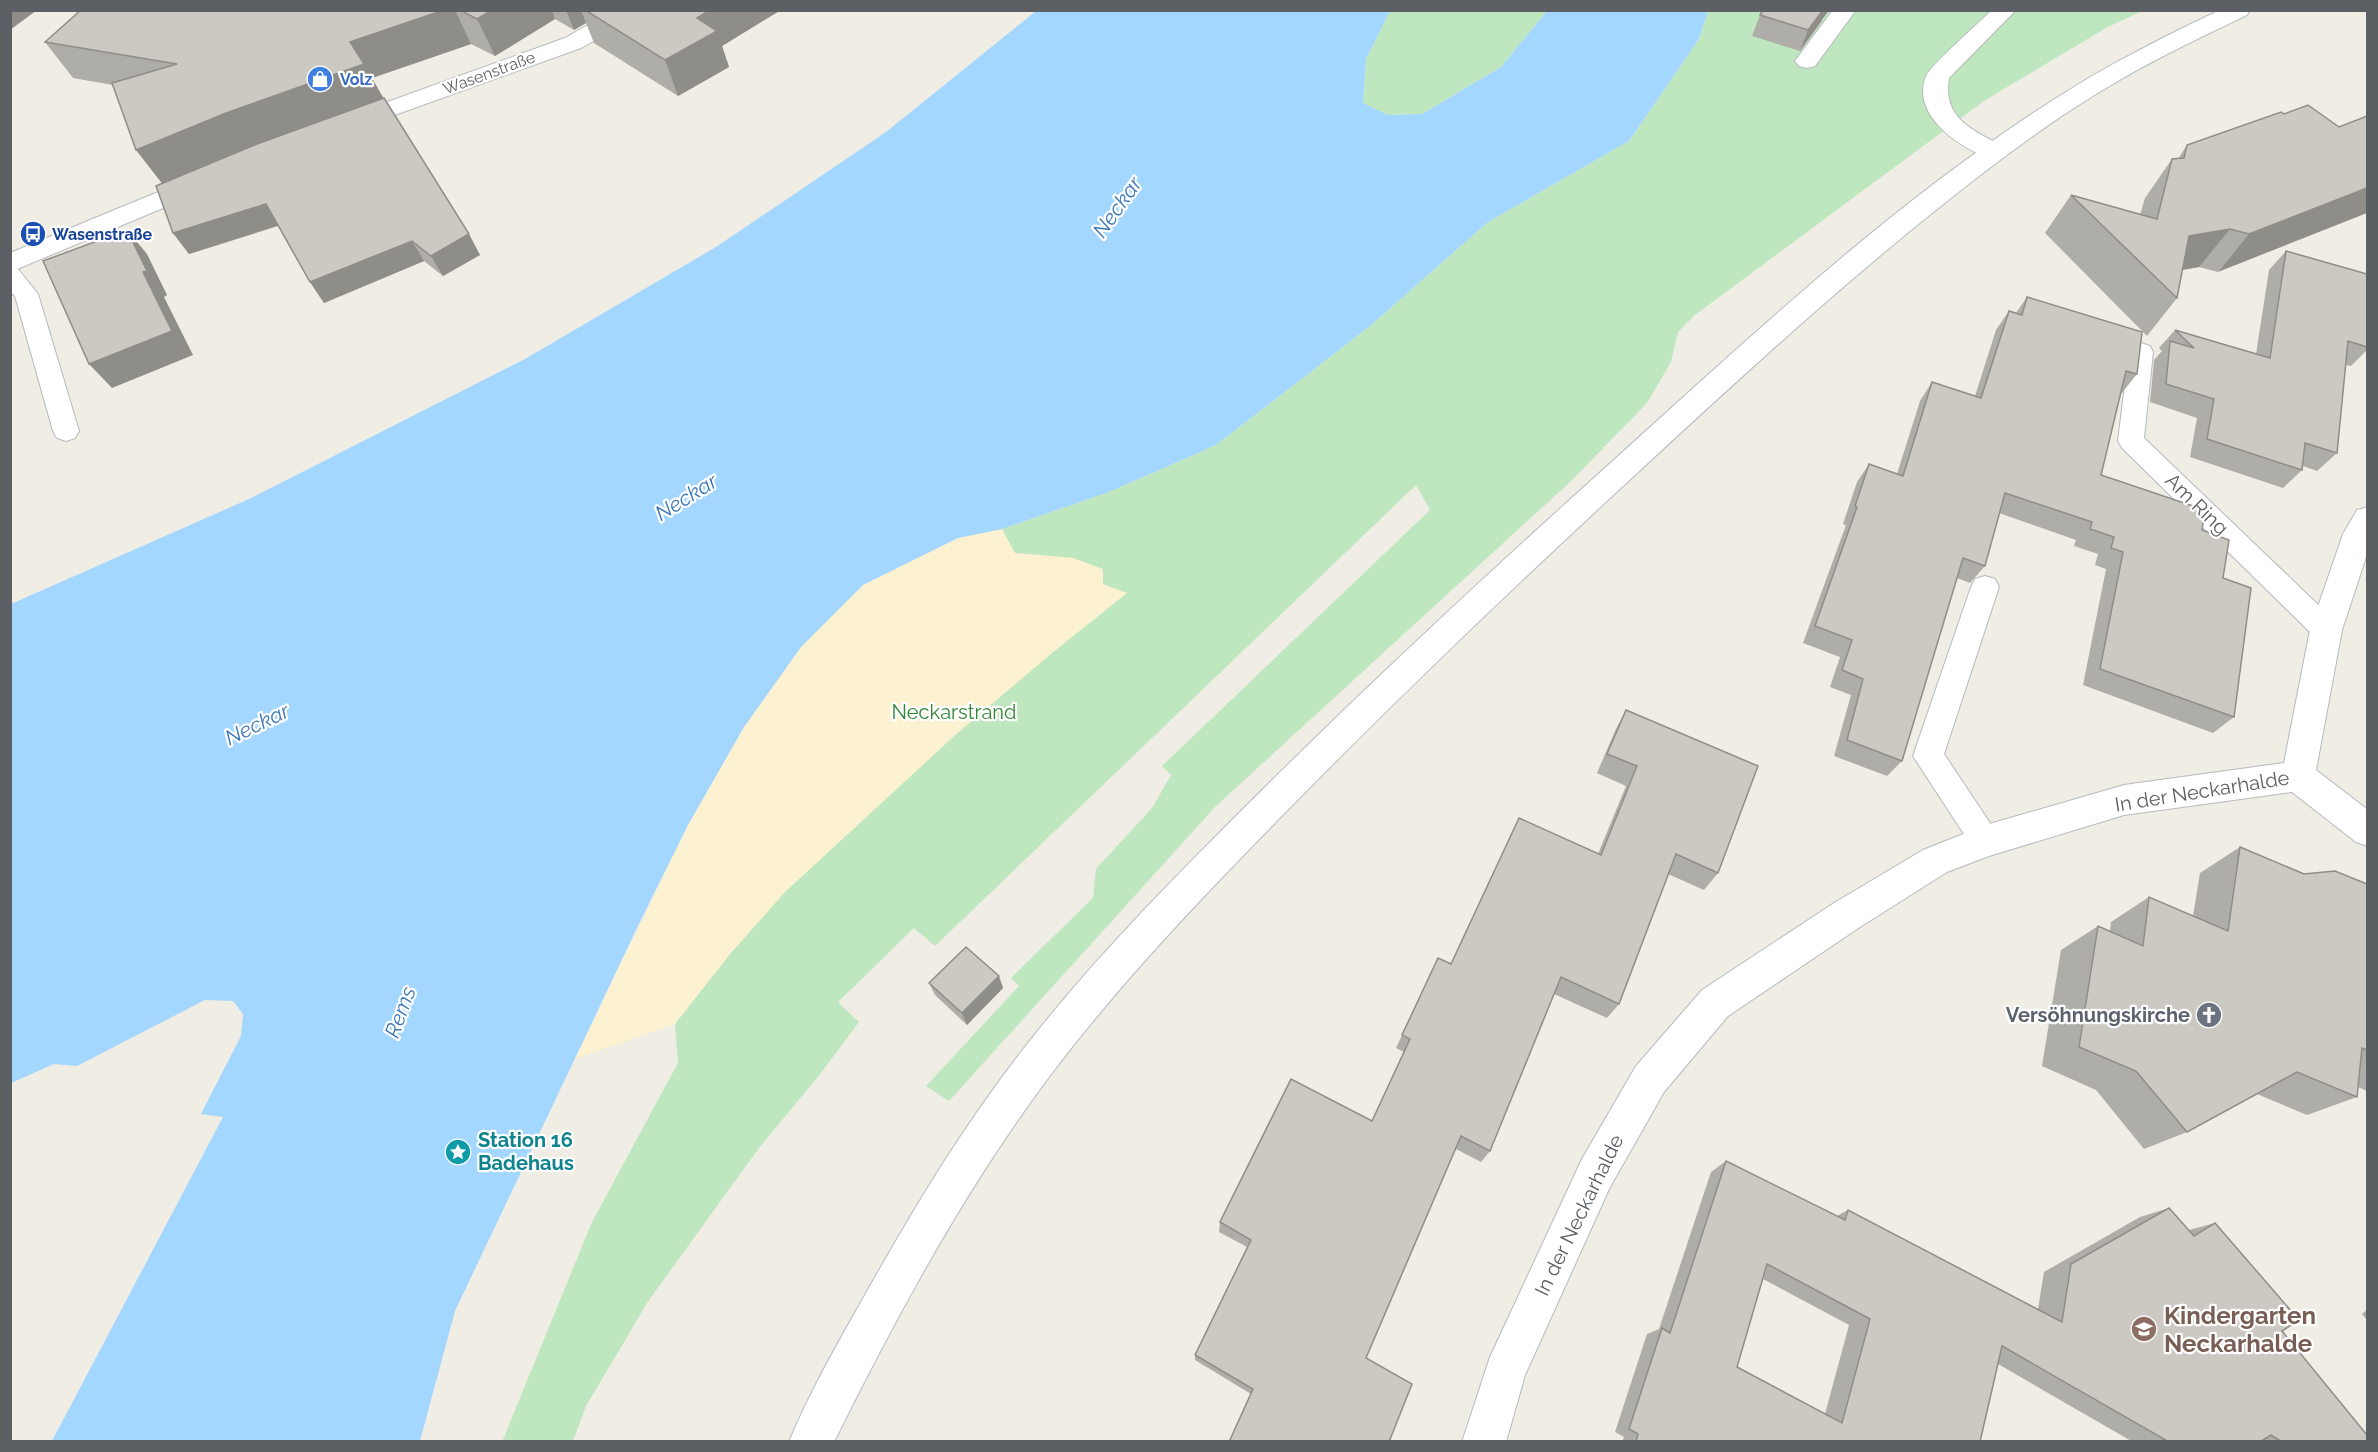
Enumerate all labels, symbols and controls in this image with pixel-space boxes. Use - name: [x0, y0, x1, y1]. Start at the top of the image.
- street label: Wasenstraße: [440, 48, 538, 98]
- shop icon: Volz: [305, 64, 335, 94]
- place label: Volz: [340, 70, 372, 89]
- water label: Neckar: [1087, 171, 1147, 242]
- bus stop icon: Wasenstraße: [18, 219, 48, 249]
- place label: Wasenstraße: [52, 225, 153, 244]
- water label: Neckar: [650, 468, 722, 526]
- street label: Am Ring: [2160, 468, 2234, 540]
- water label: Neckar: [221, 697, 294, 750]
- park label: Neckarstrand: [892, 700, 1016, 724]
- street label: In der Neckarhalde: [2113, 765, 2291, 817]
- water label: Rems: [379, 983, 421, 1041]
- church icon: Versöhnungskirche: [2194, 1000, 2224, 1030]
- place label: Versöhnungskirche: [2006, 1003, 2190, 1027]
- place label: Station 16 Badehaus: [478, 1128, 574, 1175]
- street label: In der Neckarhalde: [1530, 1130, 1629, 1299]
- place icon: Station 16 Badehaus: [443, 1137, 473, 1167]
- place label: Kindergarten Neckarhalde: [2164, 1301, 2316, 1358]
- school or university icon: Kindergarten Neckarhalde: [2129, 1314, 2159, 1344]

